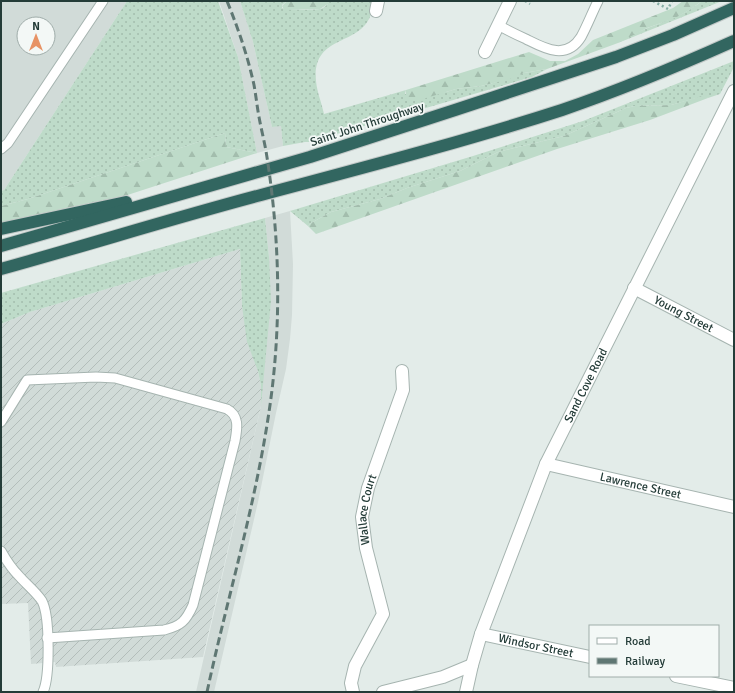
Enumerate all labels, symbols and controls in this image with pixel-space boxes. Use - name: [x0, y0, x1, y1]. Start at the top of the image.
- north arrow: [16, 16, 56, 56]
- text: N: [32, 20, 40, 33]
- street label: Saint John Throughway: [308, 99, 426, 150]
- street label: Young Street: [651, 293, 716, 336]
- street label: Sand Cove Road: [561, 346, 611, 425]
- street label: Lawrence Street: [598, 470, 683, 503]
- street label: Wallace Court: [355, 472, 380, 546]
- legend: [589, 625, 719, 677]
- street label: Windsor Street: [497, 631, 575, 661]
- text: Road: [625, 634, 651, 649]
- text: Railway: [625, 654, 665, 669]

